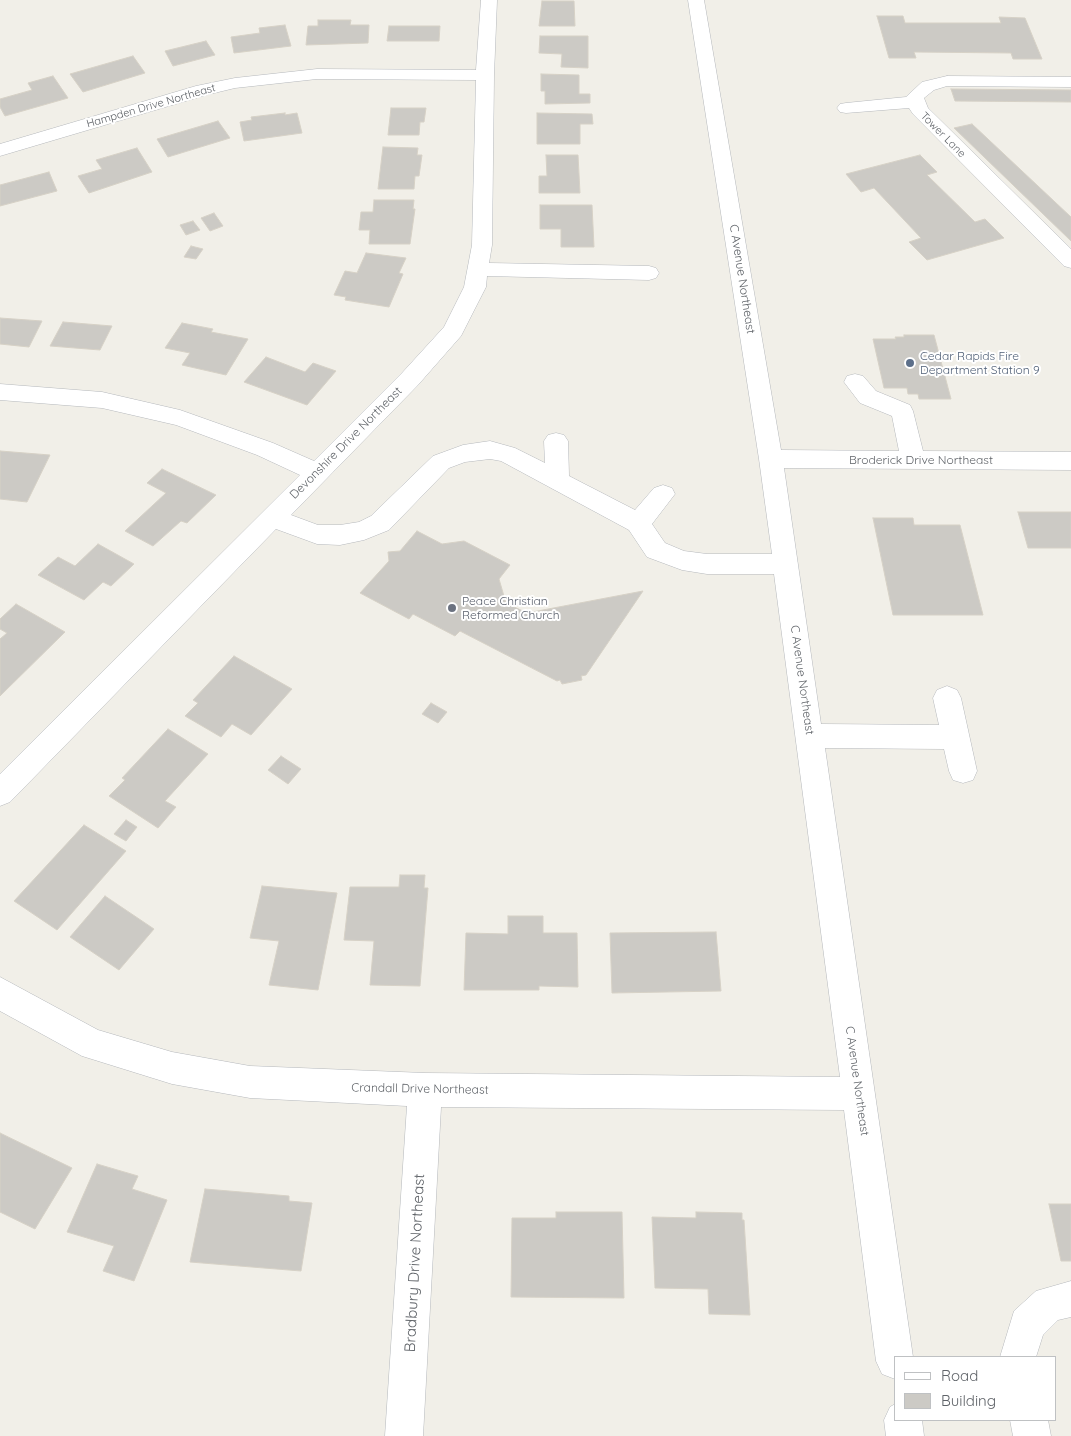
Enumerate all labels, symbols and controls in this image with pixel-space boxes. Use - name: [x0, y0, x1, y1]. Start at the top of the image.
- street label: Hampden Drive Northeast: [85, 81, 217, 131]
- street label: Tower Lane: [918, 110, 968, 160]
- street label: C Avenue Northeast: [726, 223, 758, 335]
- place label: Cedar Rapids Fire Department Station 9: [920, 349, 1040, 377]
- marker: Cedar Rapids Fire Department Station 9: [904, 357, 916, 369]
- street label: Devonshire Drive Northeast: [287, 384, 405, 502]
- street label: Broderick Drive Northeast: [849, 453, 993, 467]
- place label: Peace Christian Reformed Church: [462, 594, 560, 622]
- marker: Peace Christian Reformed Church: [446, 602, 458, 614]
- street label: C Avenue Northeast: [787, 624, 817, 736]
- street label: C Avenue Northeast: [842, 1025, 872, 1137]
- street label: Crandall Drive Northeast: [351, 1081, 489, 1097]
- street label: Bradbury Drive Northeast: [401, 1173, 429, 1353]
- legend: [894, 1356, 1056, 1421]
- text: Road: [941, 1366, 978, 1385]
- text: Building: [941, 1391, 996, 1410]

